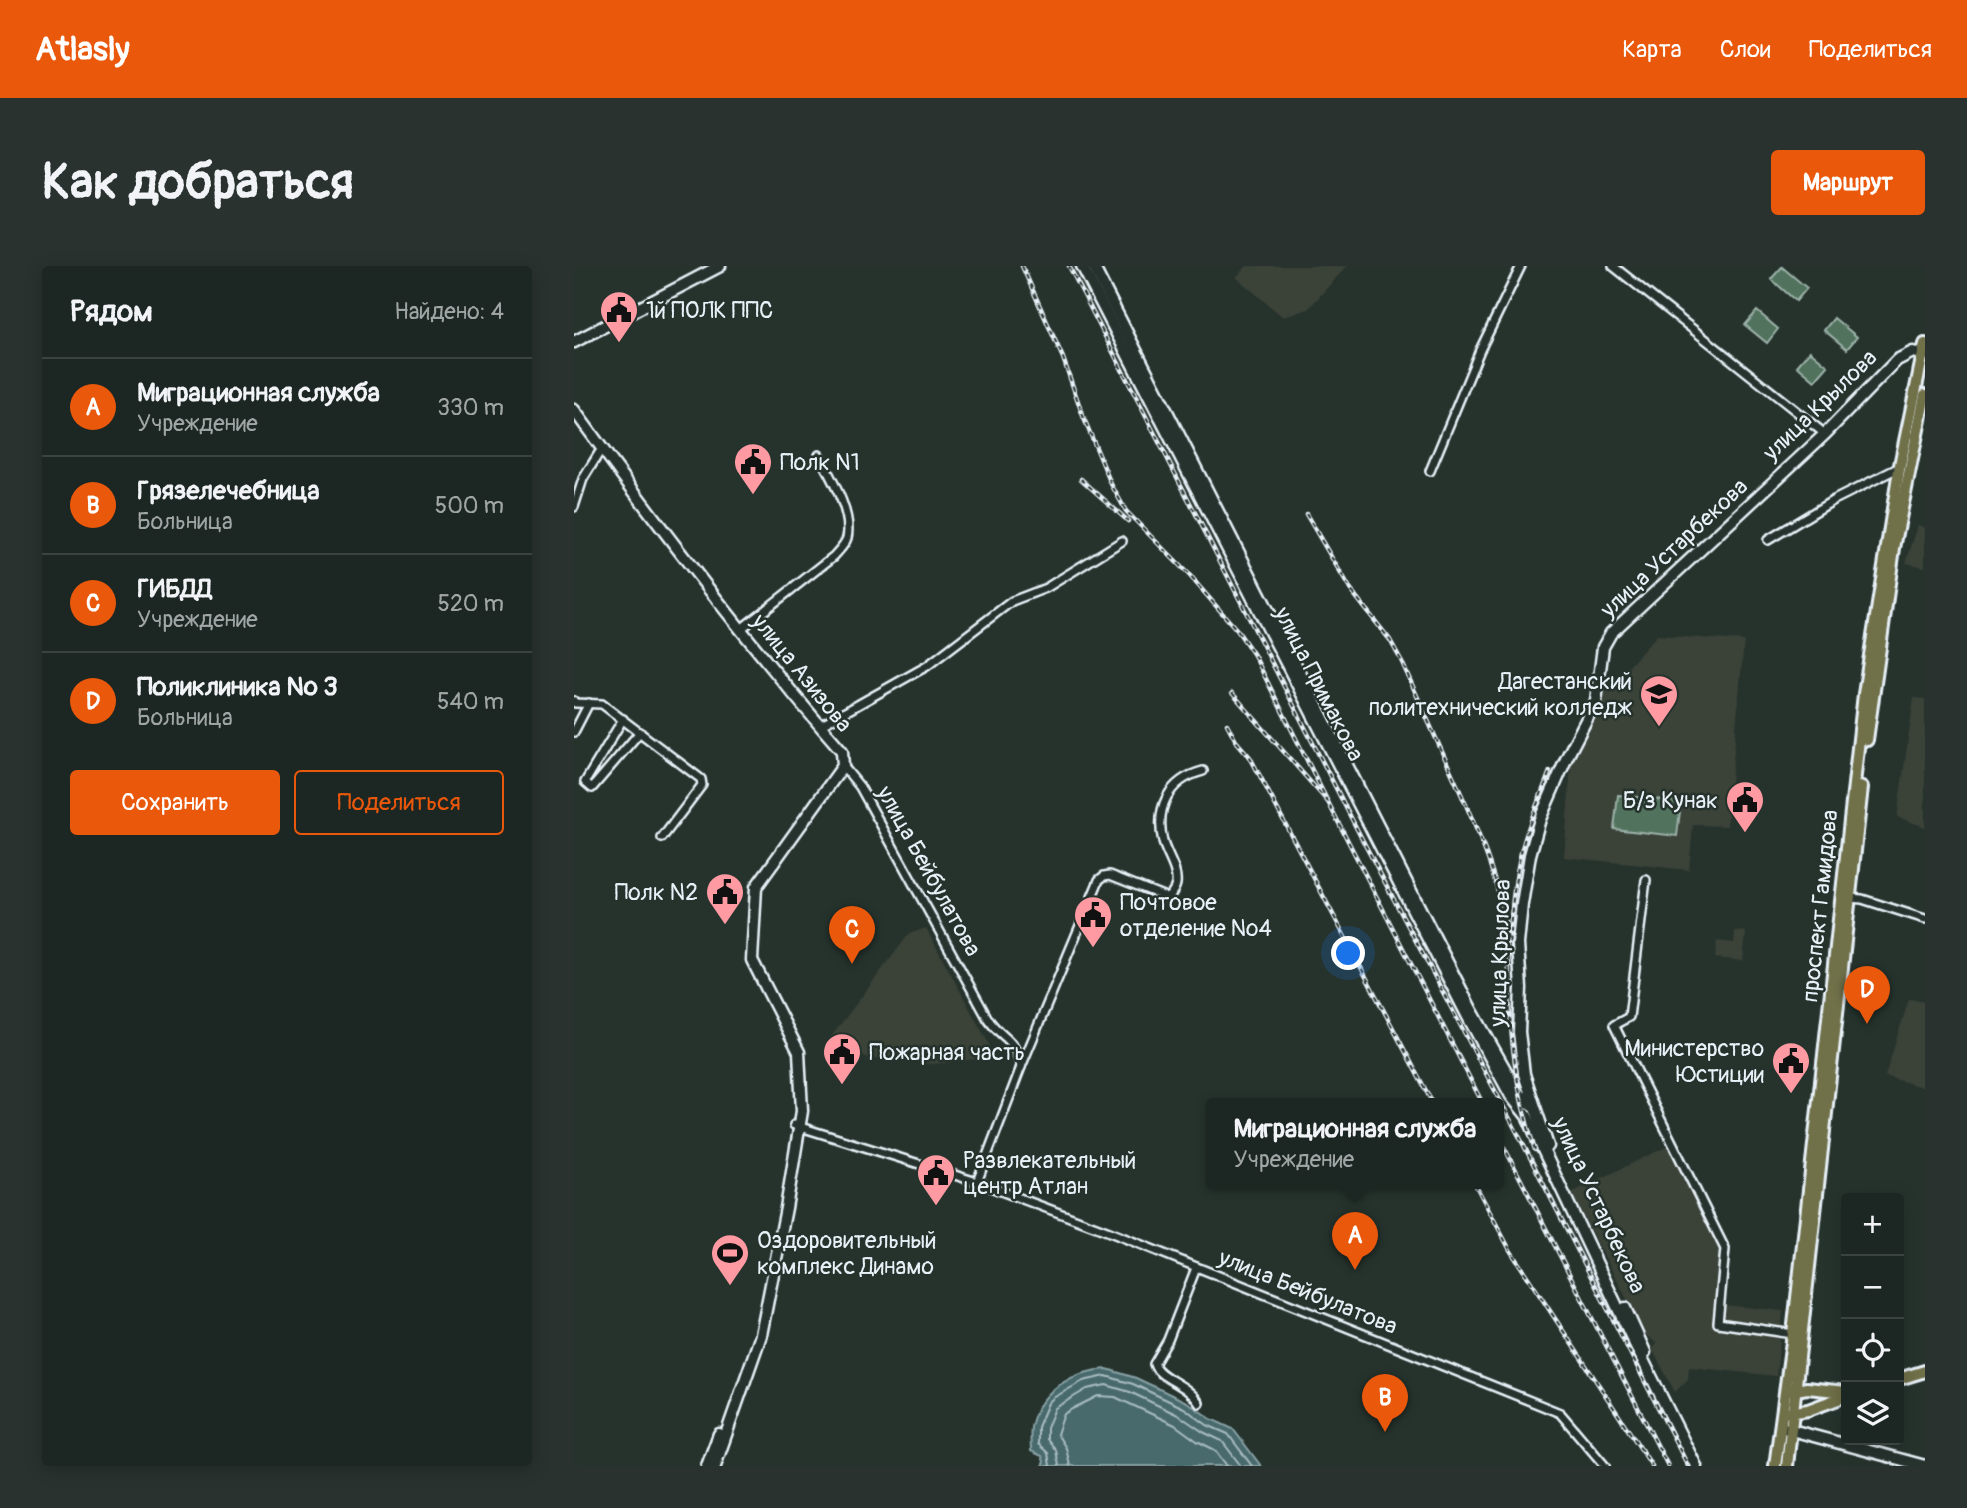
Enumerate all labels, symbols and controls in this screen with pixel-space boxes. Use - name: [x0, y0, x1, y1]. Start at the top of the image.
- text: Atlasly: [35, 29, 130, 70]
- text: Карта: [1622, 35, 1682, 64]
- text: Слои: [1720, 35, 1771, 64]
- text: Поделиться: [1809, 35, 1932, 64]
- button: Маршрут: [1771, 150, 1925, 215]
- text: Как добраться: [42, 152, 354, 213]
- public building icon: 1й ПОЛК ППС: [598, 289, 640, 344]
- text: Рядом: [70, 293, 153, 330]
- place label: 1й ПОЛК ППС: [646, 296, 773, 325]
- text: Найдено: 4: [394, 297, 504, 326]
- street label: улица Крылова: [1756, 343, 1883, 467]
- text: Миграционная служба: [137, 377, 380, 409]
- text: A: [86, 393, 100, 422]
- text: 330 m: [437, 393, 504, 422]
- text: Учреждение: [137, 409, 258, 438]
- public building icon: Полк N1: [732, 441, 774, 496]
- place label: Полк N1: [780, 448, 860, 477]
- street label: улица Устарбекова: [1593, 472, 1754, 624]
- text: Грязелечебница: [137, 475, 320, 507]
- text: B: [86, 491, 100, 520]
- text: 500 m: [435, 491, 504, 520]
- text: Больница: [137, 507, 233, 536]
- text: ГИБДД: [137, 573, 212, 605]
- text: C: [86, 589, 100, 618]
- text: 520 m: [438, 589, 504, 618]
- street label: улица Примакова: [1267, 601, 1370, 766]
- text: Учреждение: [137, 605, 258, 634]
- street label: улица Азизова: [745, 607, 859, 738]
- place label: Дагестанский политехнический колледж: [1368, 667, 1632, 722]
- text: Поликлиника № 3: [137, 671, 338, 703]
- school or university icon: Дагестанский политехнический колледж: [1638, 673, 1680, 728]
- text: D: [86, 687, 100, 716]
- text: 540 m: [437, 687, 504, 716]
- text: Больница: [137, 703, 233, 732]
- button: Сохранить: [70, 770, 280, 835]
- button: Поделиться: [294, 770, 504, 835]
- public building icon: Б/з Кунак: [1724, 779, 1766, 834]
- street label: улица Бейбулатова: [870, 780, 988, 961]
- place label: Б/з Кунак: [1623, 786, 1718, 815]
- street label: проспект Гамидова: [1795, 808, 1845, 1004]
- public building icon: Полк N2: [704, 871, 746, 926]
- place label: Полк N2: [614, 878, 698, 907]
- street label: улица Крылова: [1483, 879, 1517, 1028]
- place label: Почтовое отделение №4: [1120, 888, 1272, 943]
- public building icon: Почтовое отделение №4: [1072, 894, 1114, 949]
- pin: C: [829, 906, 875, 964]
- your location: [1331, 936, 1365, 970]
- pin: D: [1844, 966, 1890, 1024]
- public building icon: Пожарная часть: [821, 1031, 863, 1086]
- place label: Министерство Юстиции: [1624, 1034, 1764, 1089]
- place label: Пожарная часть: [869, 1038, 1025, 1067]
- public building icon: Министерство Юстиции: [1770, 1040, 1812, 1095]
- popup: [1206, 1098, 1504, 1189]
- street label: улица Устарбекова: [1545, 1111, 1653, 1298]
- text: Миграционная служба: [1234, 1113, 1476, 1145]
- text: Учреждение: [1234, 1145, 1354, 1174]
- place label: Развлекательный центр Атлан: [963, 1146, 1136, 1201]
- public building icon: Развлекательный центр Атлан: [915, 1152, 957, 1207]
- map controls: [1841, 1193, 1904, 1445]
- button: +: [1841, 1193, 1904, 1256]
- pin: A: [1332, 1212, 1378, 1270]
- place label: Оздоровительный комплекс Динамо: [757, 1226, 936, 1281]
- sports icon: Оздоровительный комплекс Динамо: [709, 1232, 751, 1287]
- street label: улица Бейбулатова: [1213, 1243, 1402, 1341]
- button: −: [1841, 1256, 1904, 1319]
- button: locate: [1841, 1319, 1904, 1382]
- pin: B: [1362, 1374, 1408, 1432]
- button: layers: [1841, 1382, 1904, 1445]

